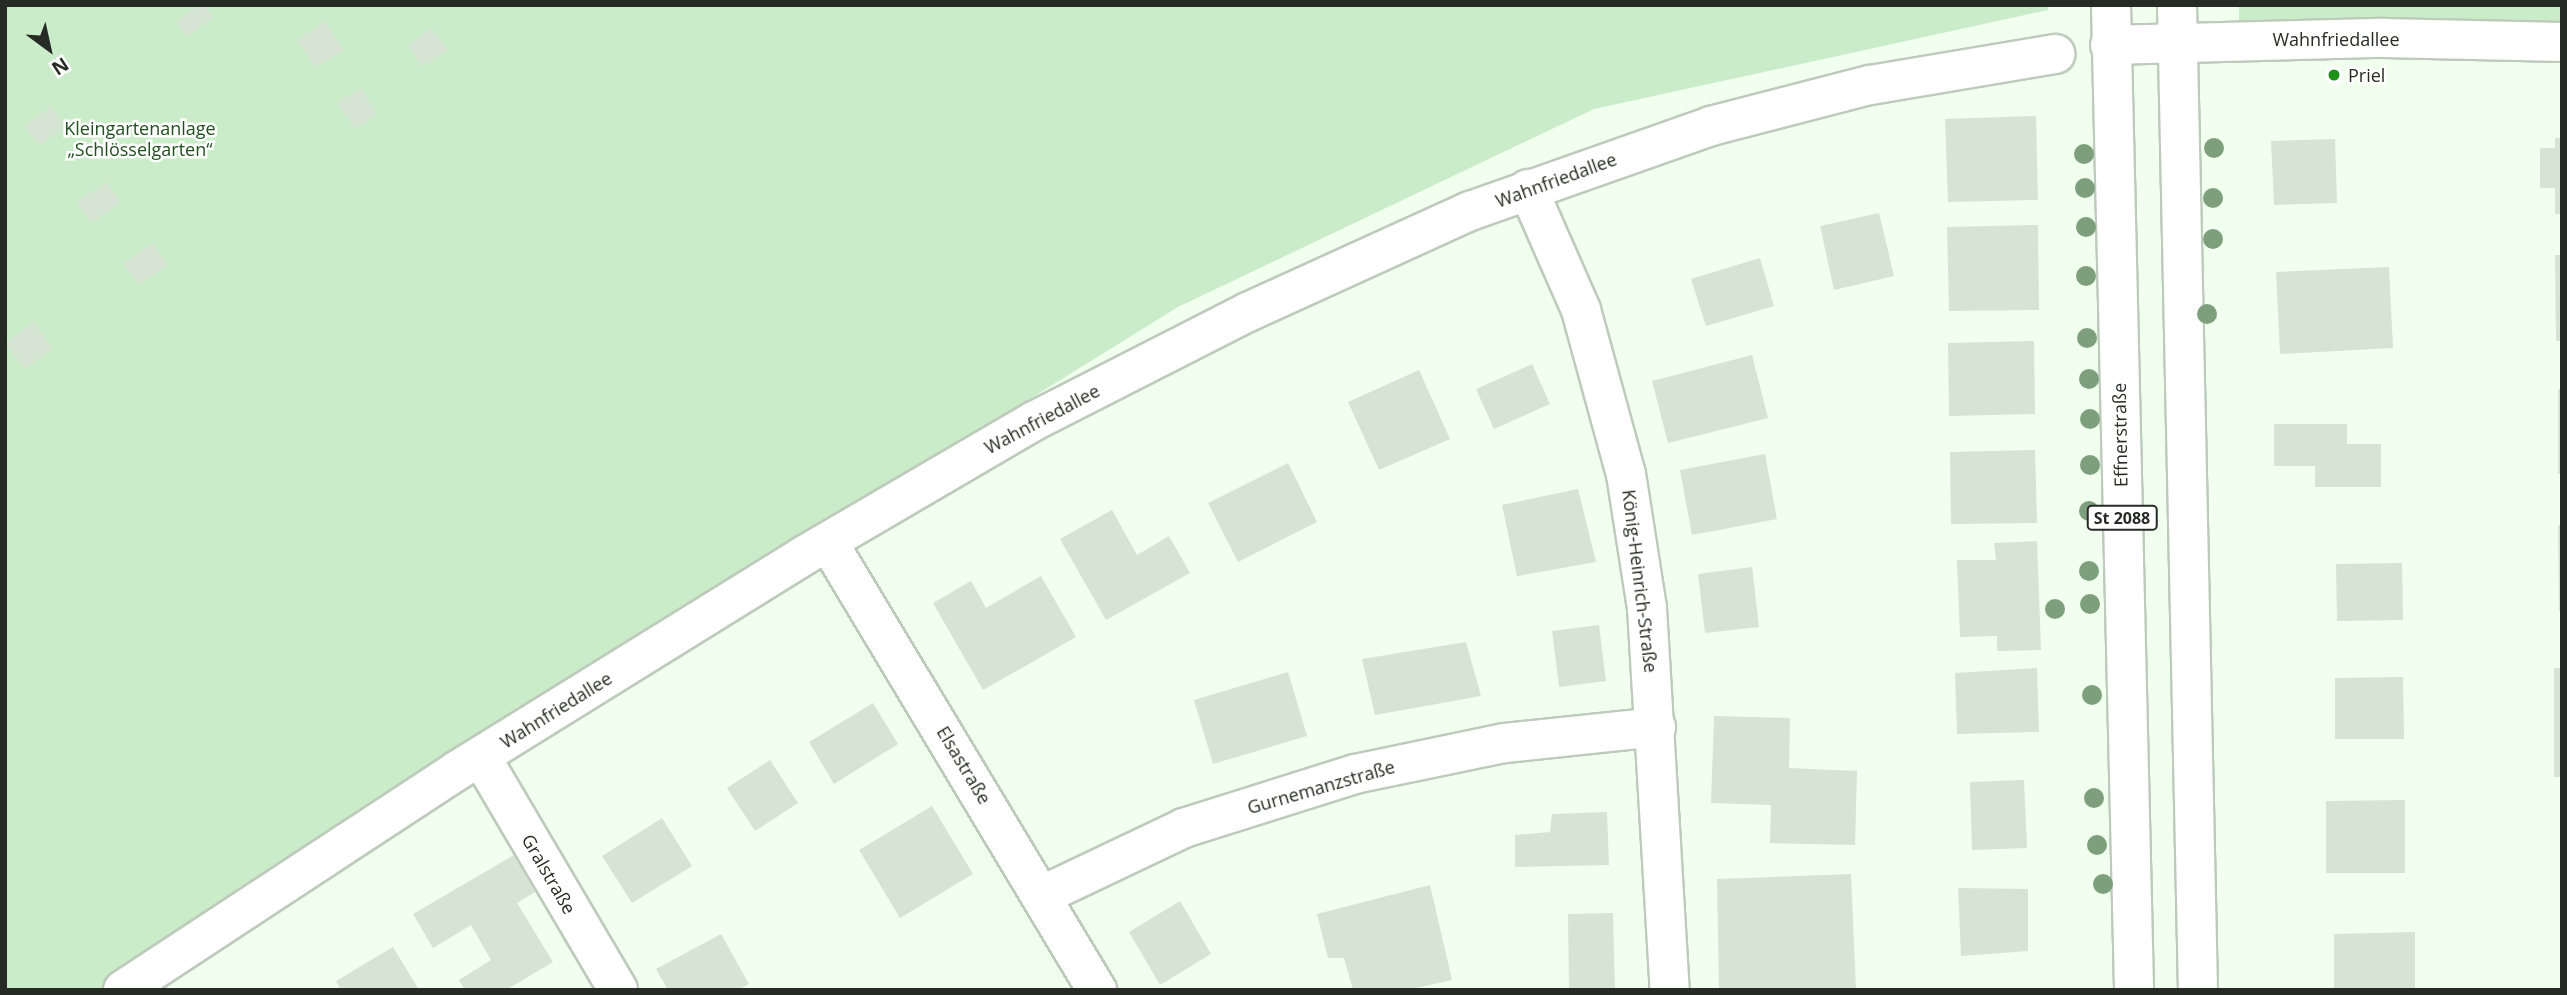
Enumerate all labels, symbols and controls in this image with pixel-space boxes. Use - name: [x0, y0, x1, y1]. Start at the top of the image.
- north arrow: [14, 14, 84, 84]
- street label: Wahnfriedallee: [2272, 28, 2400, 50]
- text: N: [47, 51, 74, 82]
- place label: Priel: [2348, 64, 2385, 86]
- marker: Priel: [2326, 67, 2342, 83]
- park label: Kleingartenanlage „Schlösselgarten“: [64, 118, 216, 160]
- street label: Wahnfriedallee: [1493, 148, 1619, 212]
- street label: Wahnfriedallee: [981, 380, 1103, 458]
- street label: Effnerstraße: [2108, 383, 2132, 487]
- street label: König-Heinrich-Straße: [1618, 488, 1662, 674]
- road number: St 2088: [2085, 505, 2159, 530]
- street label: Wahnfriedallee: [496, 667, 616, 753]
- street label: Elsastraße: [932, 722, 996, 808]
- street label: Gurnemanzstraße: [1245, 756, 1397, 818]
- street label: Gralstraße: [517, 830, 581, 918]

